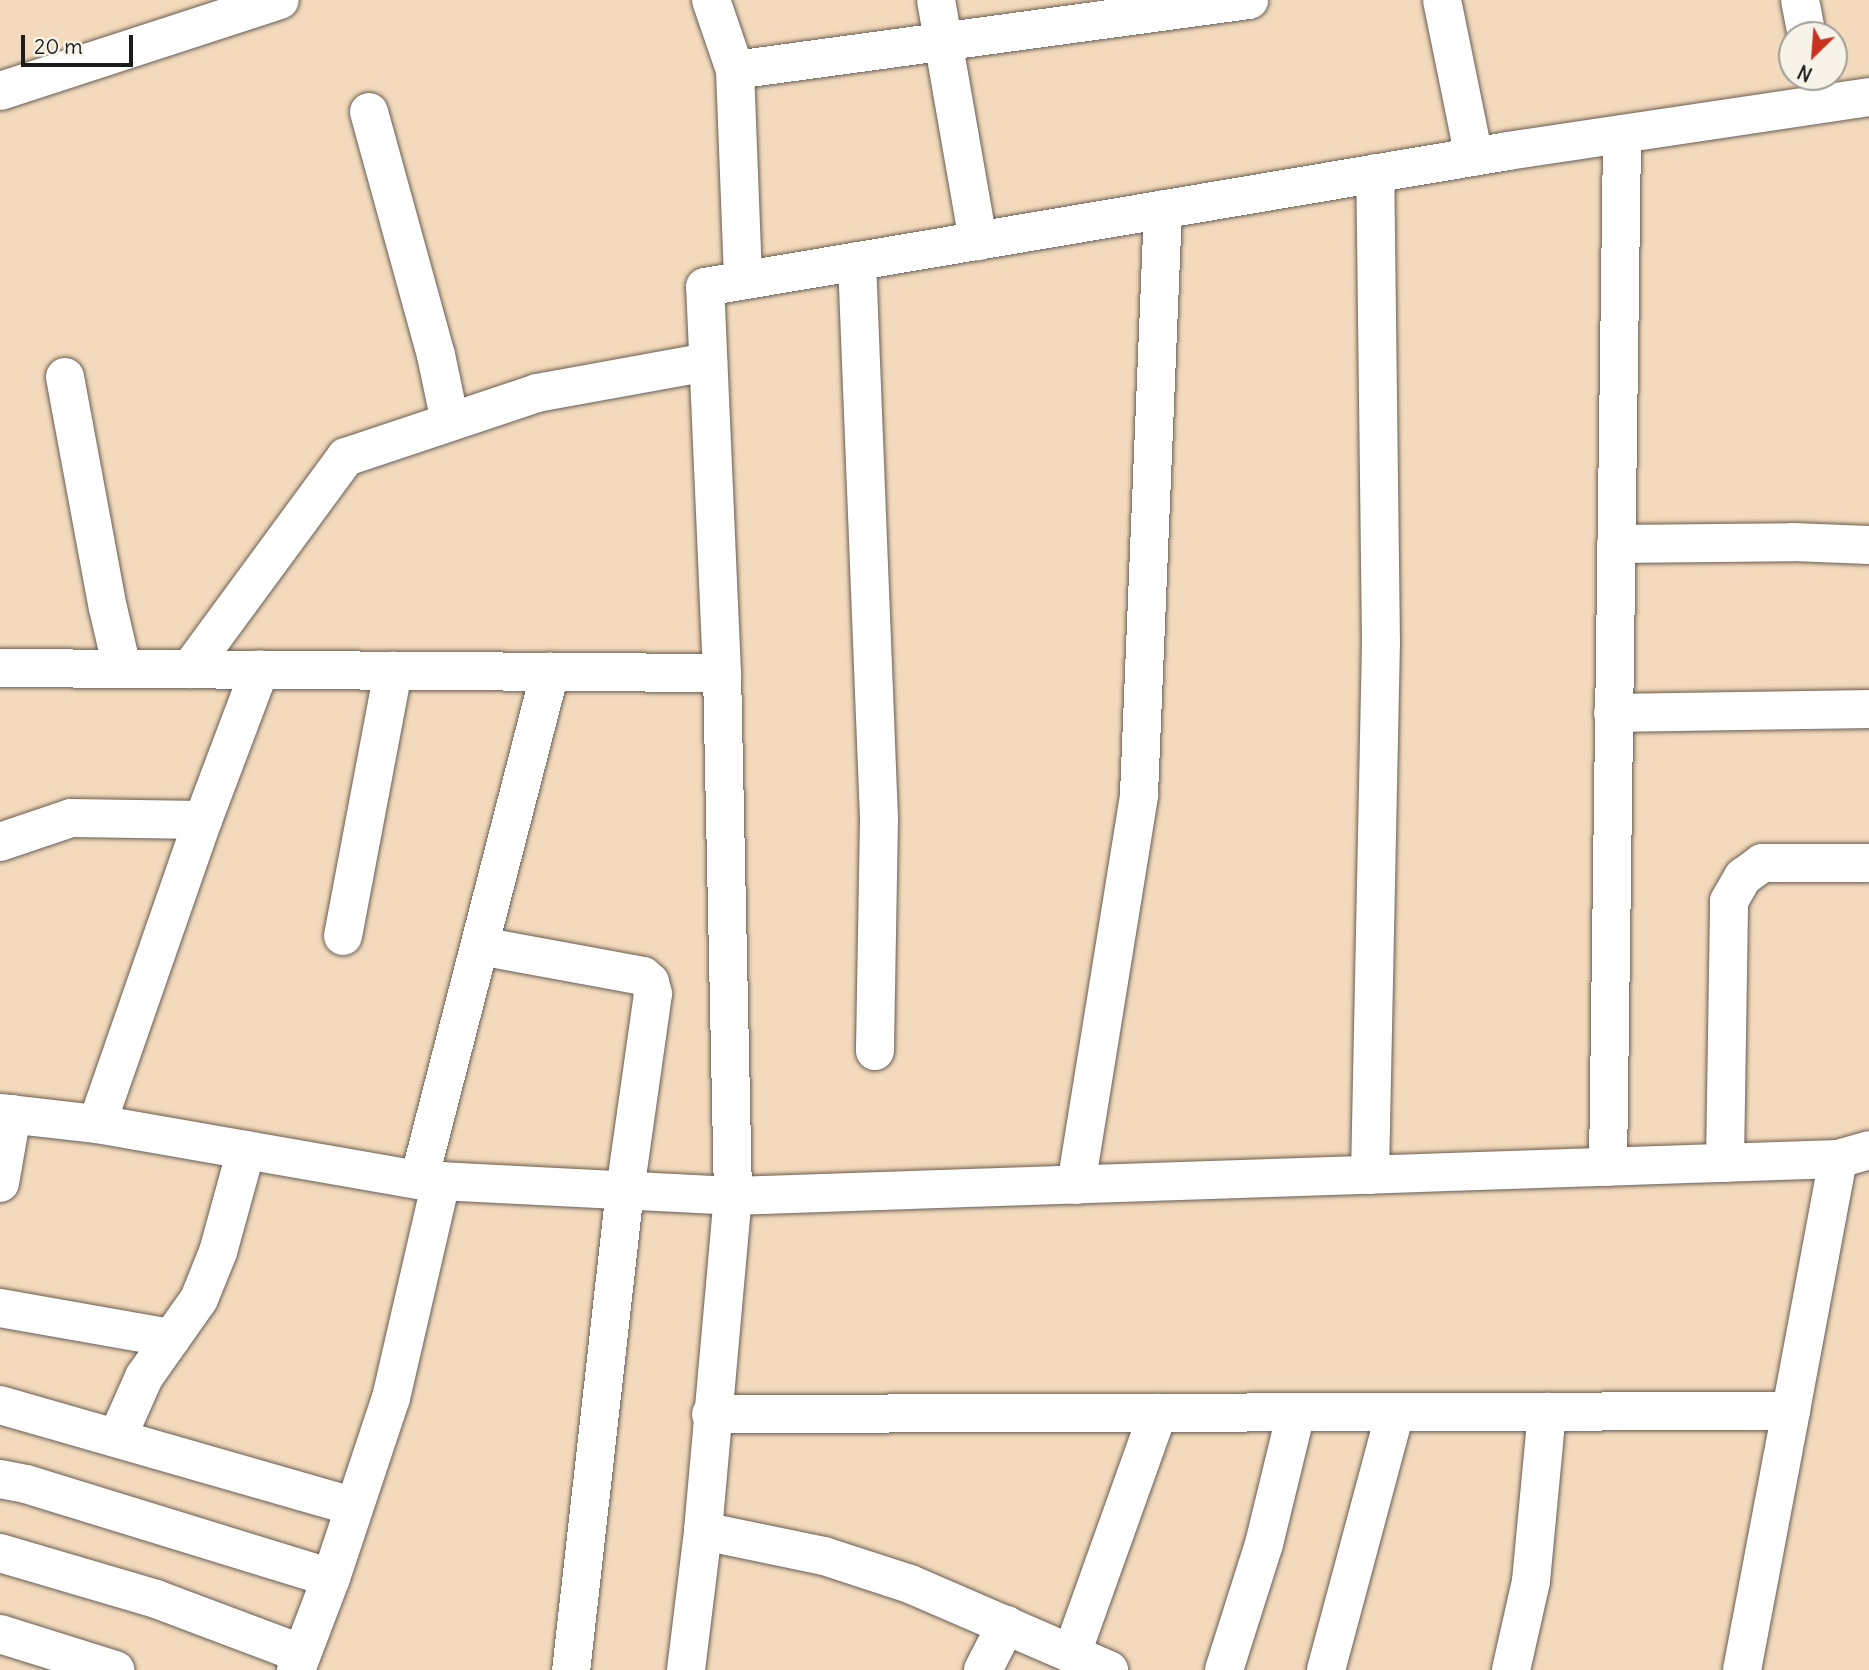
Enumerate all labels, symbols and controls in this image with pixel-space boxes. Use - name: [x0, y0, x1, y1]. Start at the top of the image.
- scale bar: [24, 21, 136, 65]
- north arrow: [1778, 21, 1848, 91]
- text: 20 m: [34, 33, 83, 60]
- text: N: [1794, 60, 1816, 87]

